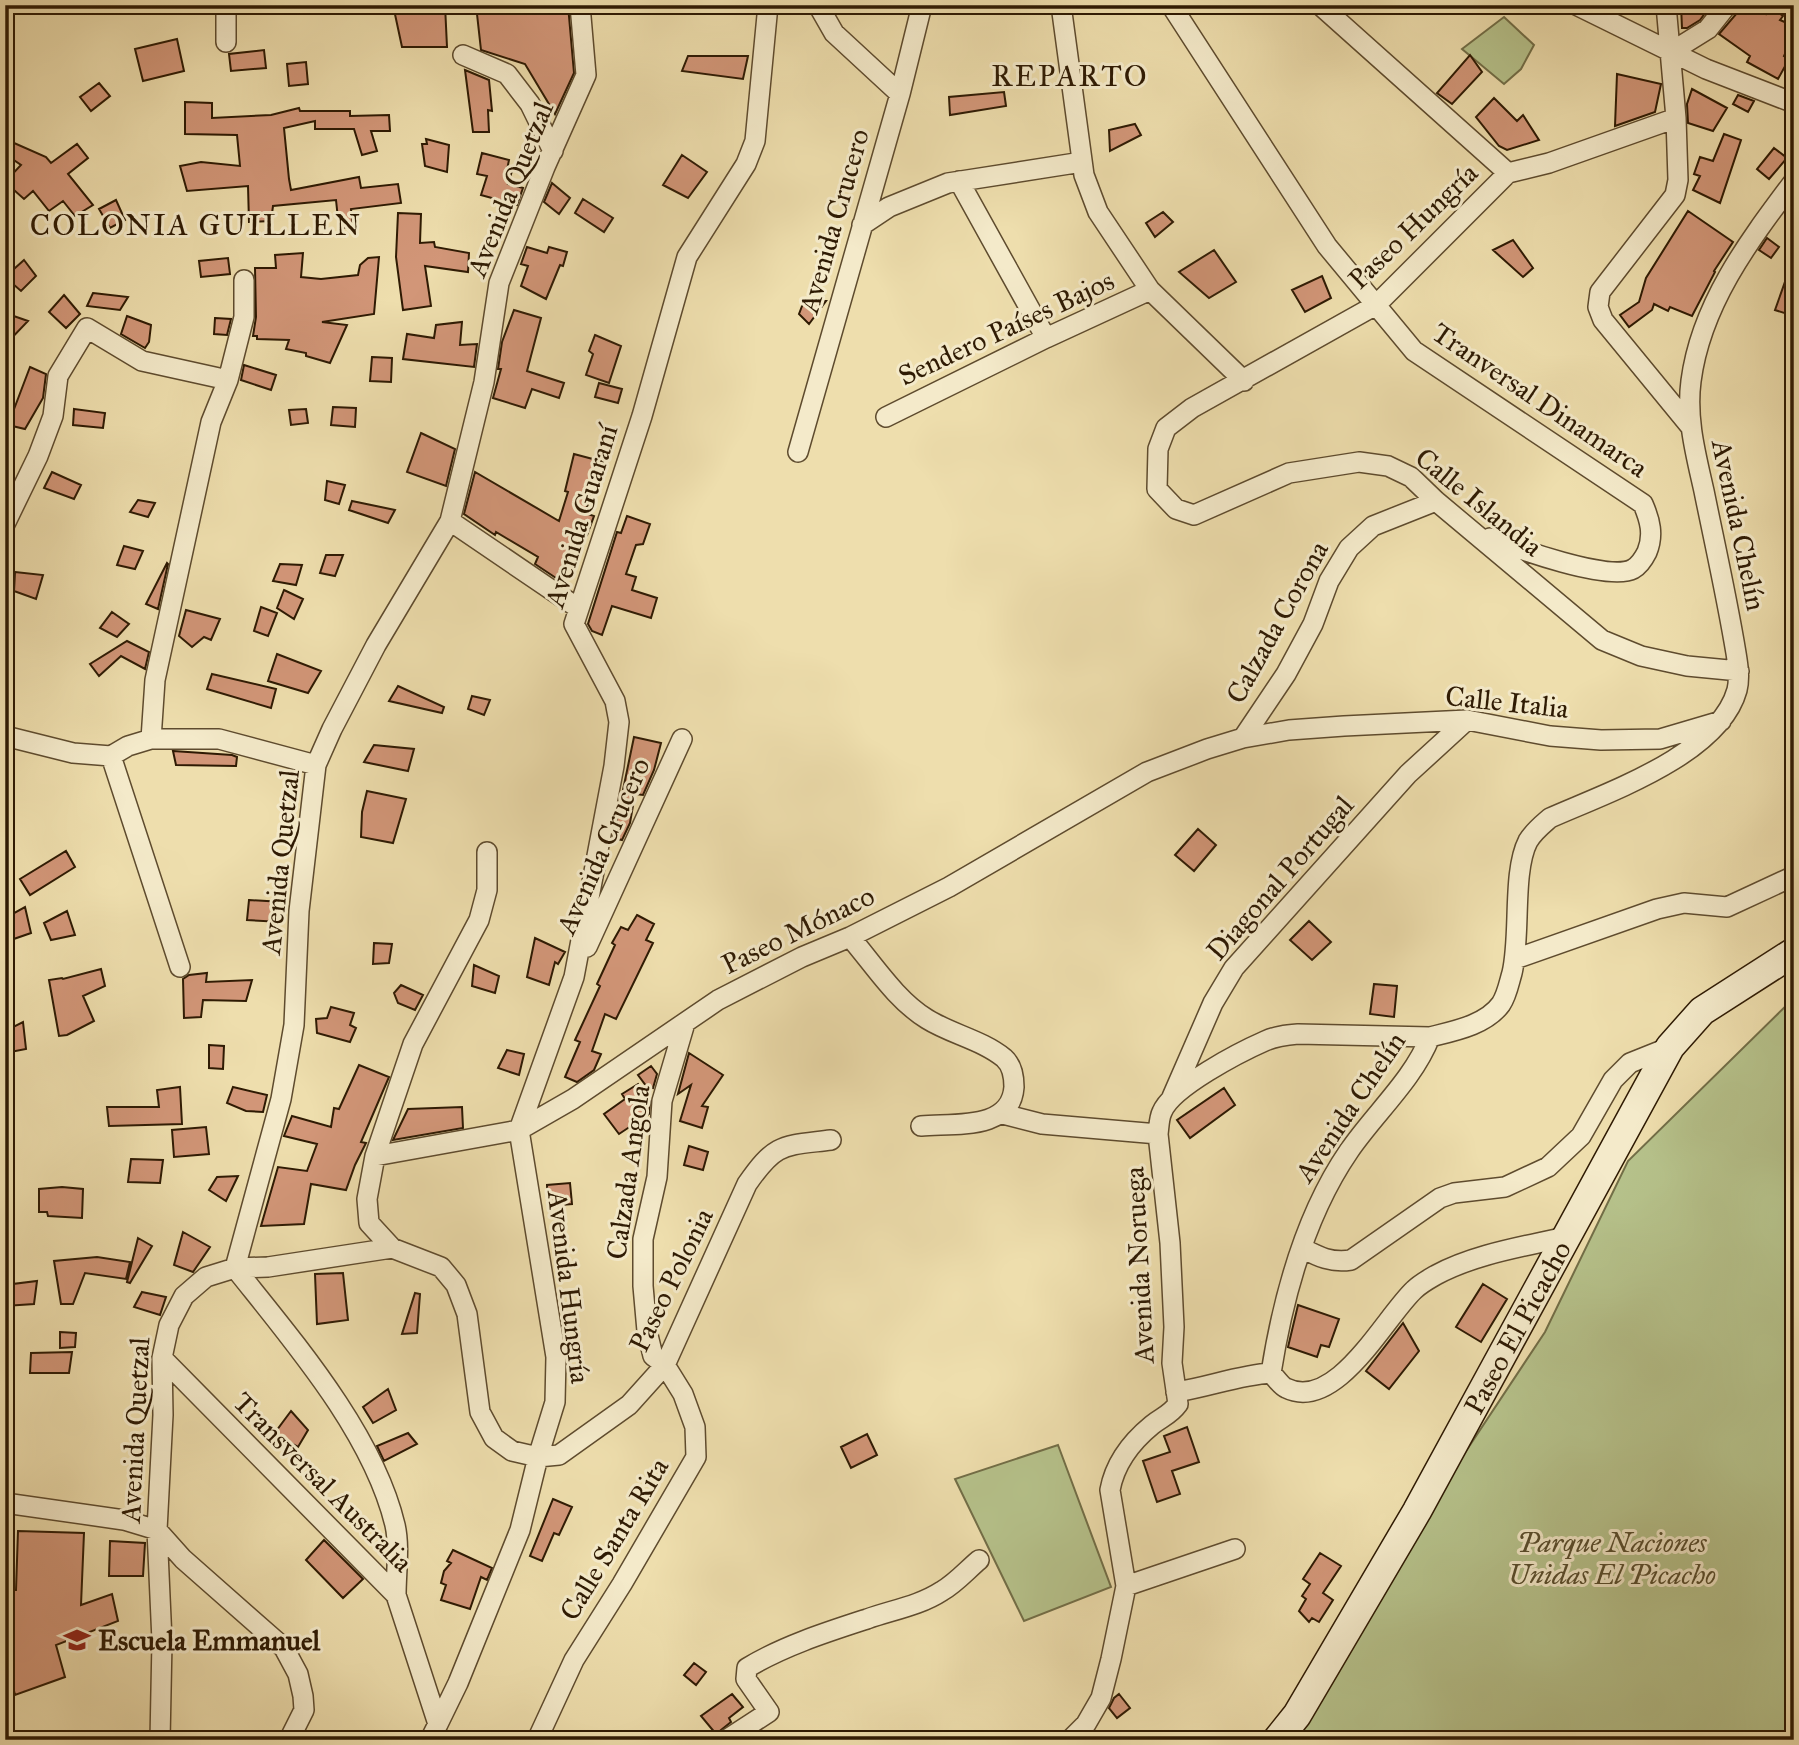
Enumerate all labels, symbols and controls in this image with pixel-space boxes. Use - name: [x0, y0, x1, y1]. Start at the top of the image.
- district label: REPARTO: [991, 58, 1149, 94]
- street label: Avenida Quetzal: [459, 96, 561, 283]
- street label: Avenida Crucero: [791, 125, 877, 318]
- street label: Paseo Hungría: [1341, 155, 1485, 296]
- district label: COLONIA GUILLEN: [30, 207, 362, 243]
- street label: Sendero Países Bajos: [892, 263, 1120, 393]
- street label: Tranversal Dinamarca: [1426, 315, 1655, 485]
- street label: Avenida Guaraní: [536, 419, 626, 613]
- street label: Avenida Chelín: [1704, 435, 1774, 614]
- street label: Calle Islandia: [1408, 440, 1550, 564]
- street label: Calzada Corona: [1218, 535, 1336, 709]
- street label: Calle Italia: [1444, 678, 1571, 726]
- street label: Avenida Crucero: [548, 752, 658, 941]
- street label: Avenida Quetzal: [253, 767, 307, 957]
- street label: Diagonal Portugal: [1199, 788, 1361, 968]
- street label: Paseo Mónaco: [716, 878, 880, 982]
- street label: Avenida Chelín: [1286, 1025, 1413, 1190]
- street label: Calzada Angola: [598, 1082, 658, 1262]
- street label: Avenida Noruega: [1116, 1166, 1162, 1365]
- street label: Avenida Hungría: [540, 1187, 598, 1386]
- street label: Paseo Polonia: [621, 1202, 721, 1358]
- street label: Paseo El Picacho: [1456, 1234, 1579, 1420]
- street label: Avenida Quetzal: [113, 1336, 157, 1525]
- street label: Transversal Australia: [226, 1385, 420, 1579]
- street label: Calle Santa Rita: [552, 1451, 676, 1627]
- park label: Parque Naciones Unidas El Picacho: [1508, 1525, 1716, 1592]
- place label: Escuela Emmanuel: [98, 1623, 321, 1658]
- school or university icon: Escuela Emmanuel: [62, 1625, 92, 1655]

